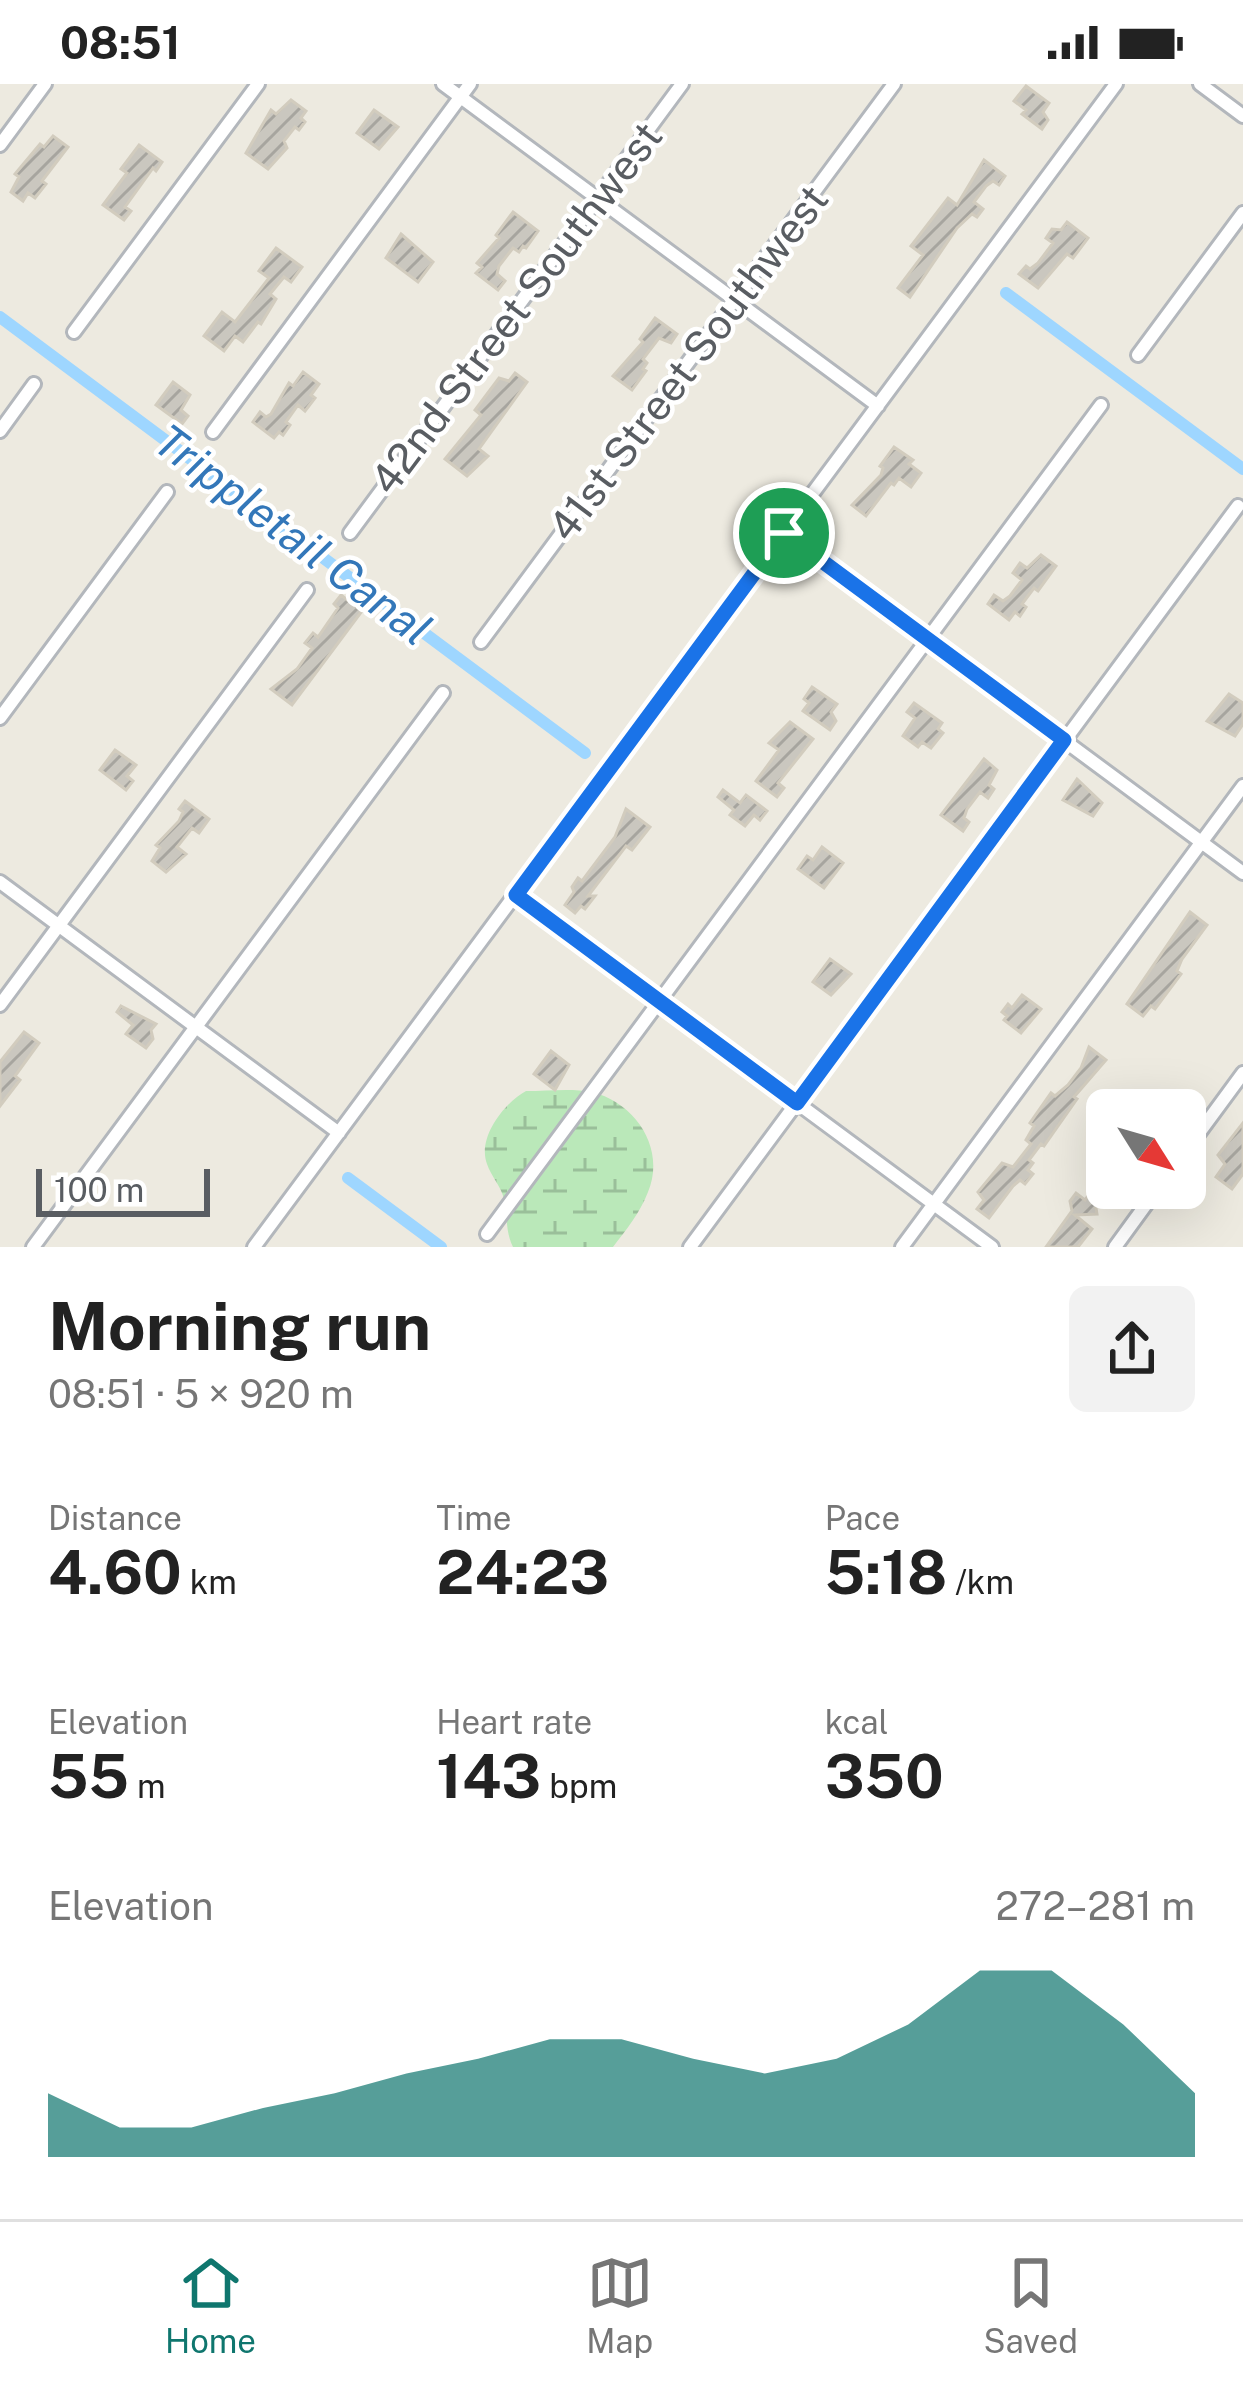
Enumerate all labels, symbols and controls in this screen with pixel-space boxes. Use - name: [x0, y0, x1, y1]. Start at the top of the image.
- text: 08:51: [60, 16, 181, 69]
- street label: 42nd Street Southwest: [360, 112, 671, 503]
- street label: 41st Street Southwest: [538, 175, 837, 550]
- water label: Trippletail Canal: [145, 413, 442, 656]
- pin: [733, 482, 835, 584]
- icon: arrive: [751, 500, 817, 566]
- north arrow: [1086, 1089, 1206, 1209]
- map controls: [1086, 1089, 1206, 1209]
- scale bar: [36, 1163, 210, 1216]
- text: 100 m: [54, 1171, 144, 1209]
- button: share: [1069, 1286, 1195, 1412]
- text: Morning run: [48, 1287, 431, 1365]
- text: 08:51 · 5 × 920 m: [48, 1371, 354, 1417]
- text: Distance: [48, 1499, 182, 1537]
- text: Time: [436, 1499, 512, 1537]
- text: Pace: [825, 1499, 900, 1537]
- text: 4.60: [48, 1537, 182, 1608]
- text: 24:23: [436, 1537, 609, 1608]
- text: 5:18: [825, 1537, 947, 1608]
- text: km: [182, 1563, 237, 1601]
- text: /km: [947, 1563, 1014, 1601]
- text: Elevation: [48, 1703, 188, 1741]
- text: Heart rate: [436, 1703, 592, 1741]
- text: kcal: [825, 1703, 888, 1741]
- text: 55: [48, 1741, 129, 1812]
- text: 143: [436, 1741, 541, 1812]
- text: 350: [825, 1741, 944, 1812]
- text: m: [129, 1767, 166, 1805]
- text: bpm: [541, 1767, 617, 1805]
- text: Elevation: [48, 1883, 214, 1929]
- text: 272–281 m: [996, 1883, 1195, 1929]
- tab: Home: [165, 2250, 256, 2360]
- tab: Map: [586, 2250, 653, 2360]
- tab: Saved: [983, 2250, 1078, 2360]

